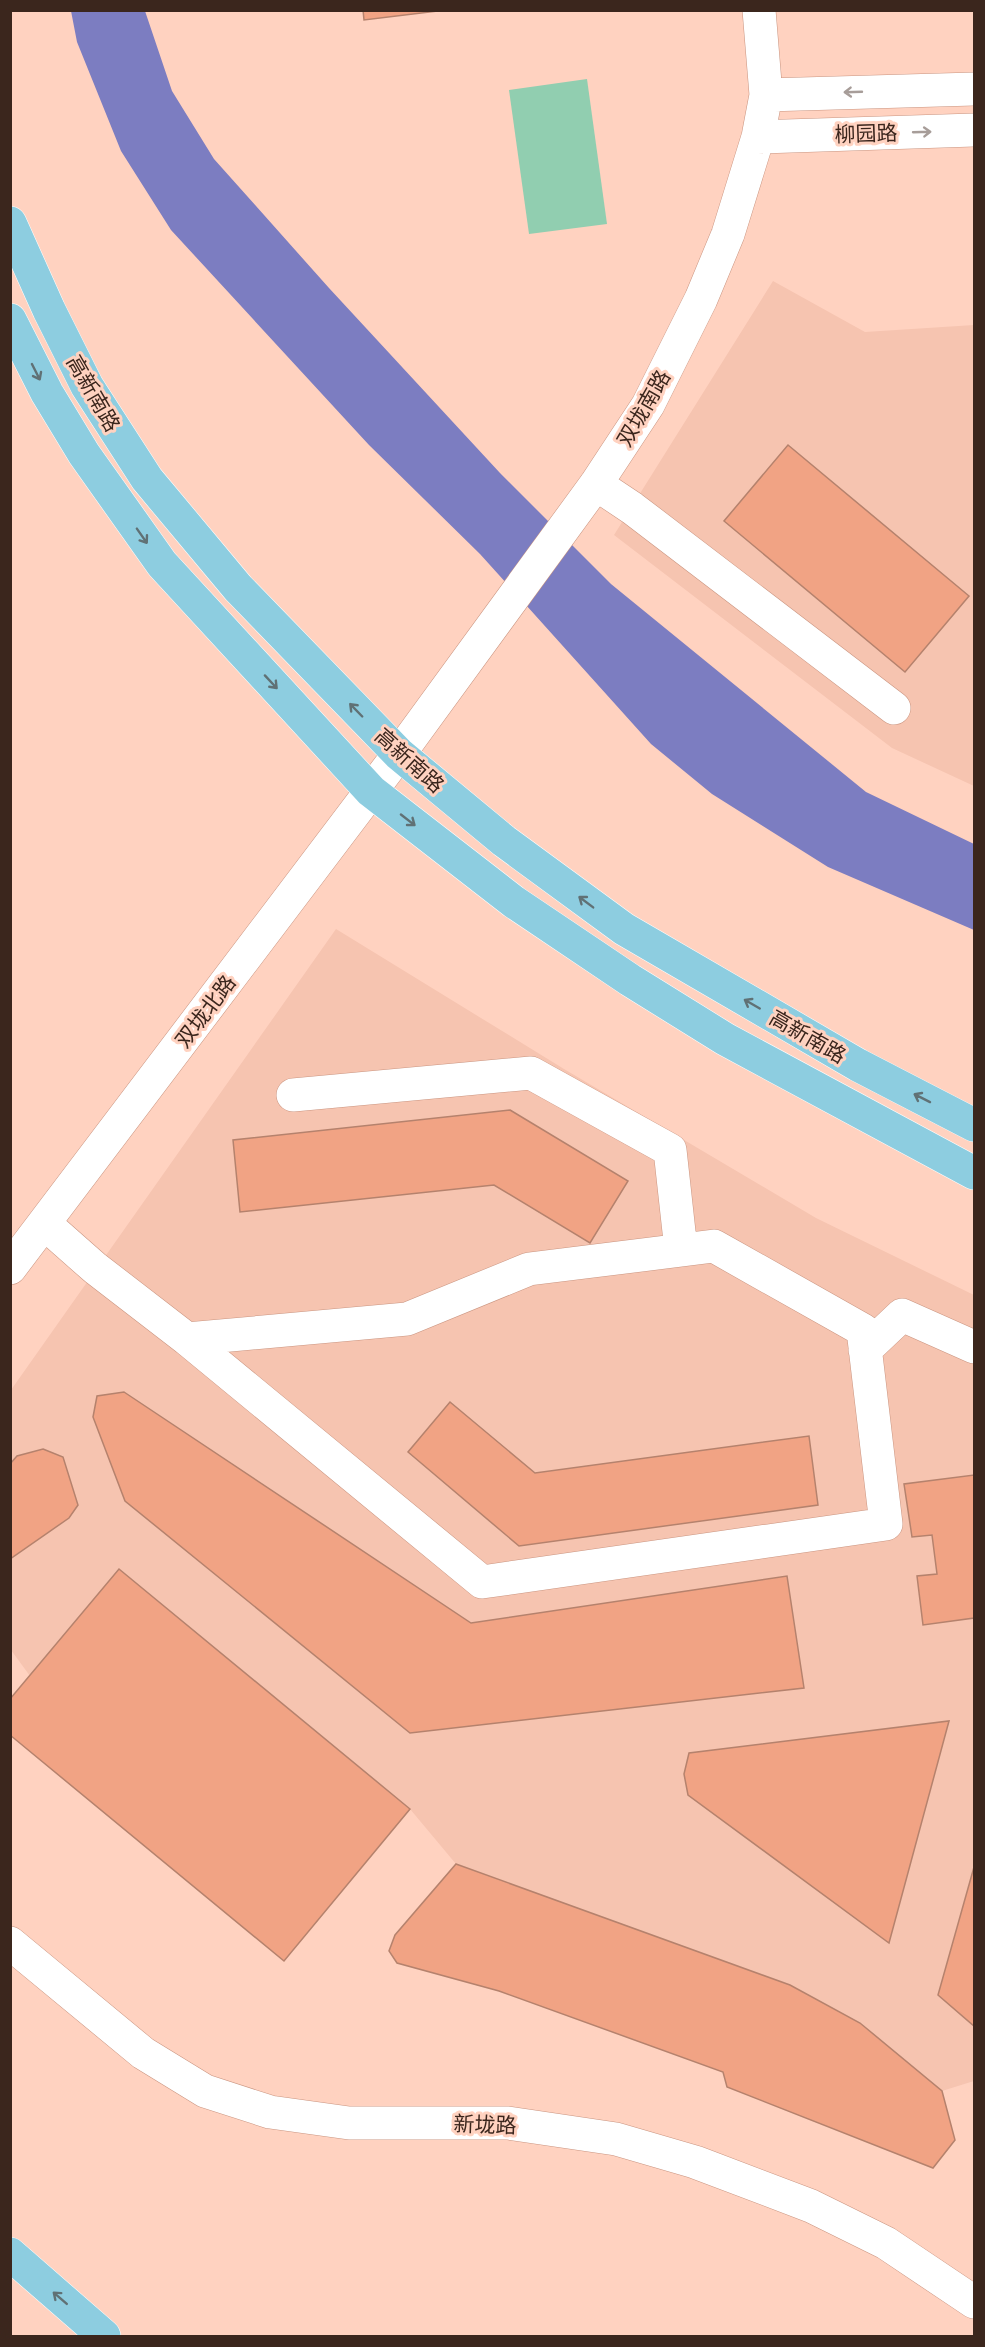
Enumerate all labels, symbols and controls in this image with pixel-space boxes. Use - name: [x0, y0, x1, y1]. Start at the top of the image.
- one-way arrow: [844, 86, 864, 98]
- street label: 柳园路: [834, 116, 898, 150]
- one-way arrow: [911, 126, 931, 137]
- street label: 高新南路: [59, 349, 129, 437]
- one-way arrow: [31, 363, 43, 381]
- street label: 双垅南路: [608, 364, 678, 452]
- one-way arrow: [136, 527, 148, 543]
- one-way arrow: [264, 674, 278, 689]
- one-way arrow: [349, 702, 363, 717]
- street label: 高新南路: [368, 720, 452, 800]
- one-way arrow: [400, 813, 416, 826]
- one-way arrow: [578, 895, 594, 908]
- street label: 双垅北路: [167, 968, 243, 1054]
- one-way arrow: [744, 997, 761, 1009]
- street label: 高新南路: [764, 1001, 852, 1071]
- one-way arrow: [914, 1092, 932, 1103]
- street label: 新垅路: [453, 2107, 517, 2141]
- one-way arrow: [53, 2291, 68, 2305]

